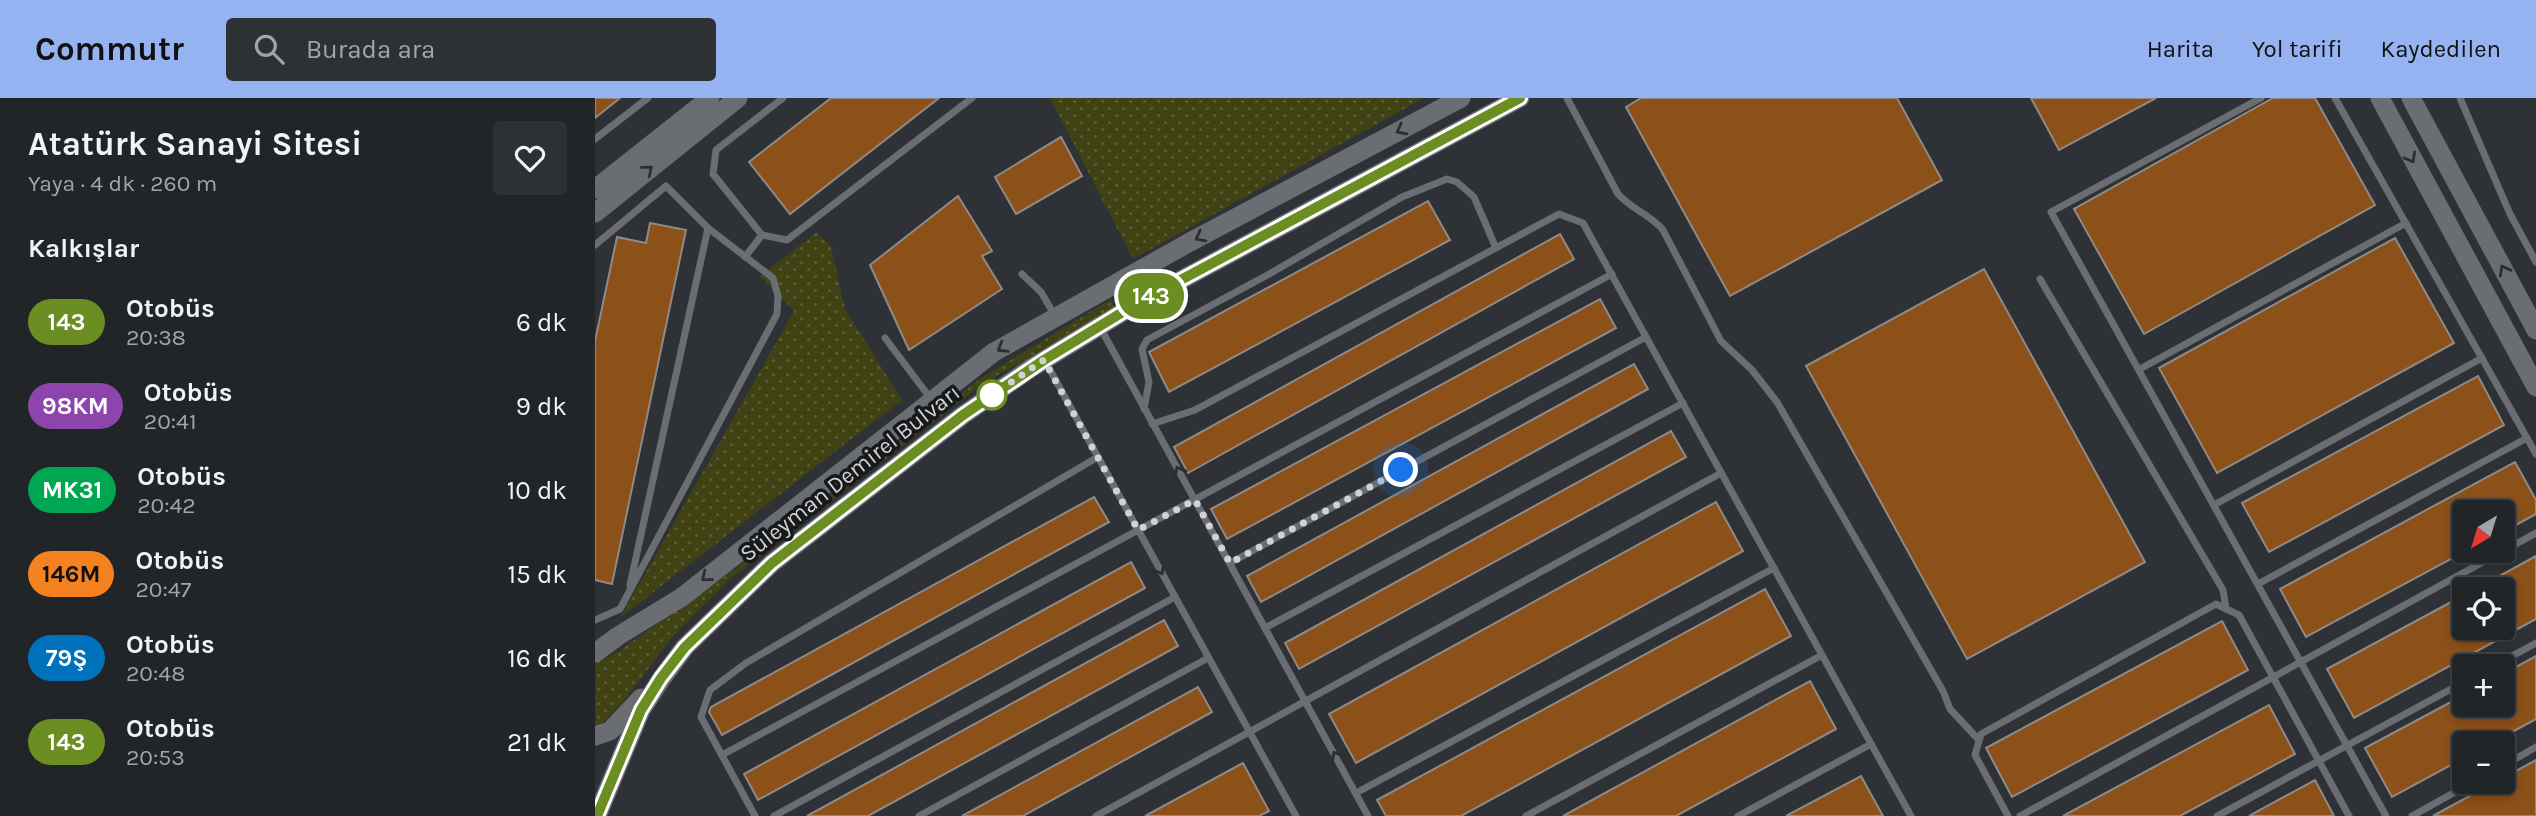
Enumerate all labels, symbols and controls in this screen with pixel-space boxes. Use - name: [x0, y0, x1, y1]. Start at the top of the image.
- search box: [226, 18, 716, 81]
- text: Commutr: [35, 30, 184, 68]
- icon: search: [250, 30, 288, 68]
- text: Burada ara: [306, 34, 435, 65]
- text: Harita: [2147, 35, 2214, 63]
- text: Yol tarifi: [2252, 35, 2343, 63]
- text: Kaydedilen: [2381, 35, 2501, 63]
- button: heart: [493, 121, 567, 195]
- one-way arrow: [1396, 122, 1408, 135]
- text: Atatürk Sanayi Sitesi: [28, 125, 362, 163]
- one-way arrow: [2403, 151, 2416, 164]
- one-way arrow: [641, 166, 653, 179]
- text: Yaya · 4 dk · 260 m: [28, 170, 217, 197]
- one-way arrow: [1195, 228, 1207, 242]
- text: Kalkışlar: [28, 233, 139, 264]
- one-way arrow: [2498, 265, 2512, 277]
- line badge: 143: [1111, 273, 1191, 319]
- text: 143: [1132, 282, 1170, 310]
- text: Otobüs: [126, 293, 215, 324]
- text: 6 dk: [516, 307, 567, 338]
- text: 143: [48, 308, 85, 336]
- text: 20:38: [126, 324, 186, 351]
- one-way arrow: [996, 340, 1009, 353]
- text: Otobüs: [144, 377, 233, 408]
- street label: Süleyman Demirel Bulvarı: [735, 379, 965, 567]
- unlabelled marker: [977, 380, 1007, 410]
- text: 9 dk: [516, 391, 567, 422]
- text: 98KM: [42, 392, 109, 420]
- text: 20:41: [144, 408, 197, 435]
- your location: [1383, 452, 1418, 487]
- text: Otobüs: [137, 461, 226, 492]
- one-way arrow: [1174, 465, 1187, 478]
- text: 10 dk: [507, 475, 567, 506]
- text: MK31: [42, 476, 102, 504]
- text: 20:42: [137, 492, 196, 519]
- north arrow: [2452, 500, 2515, 564]
- map controls: [2452, 500, 2515, 794]
- text: Otobüs: [135, 545, 224, 576]
- text: 15 dk: [507, 559, 567, 590]
- text: 146M: [42, 560, 100, 588]
- one-way arrow: [1152, 563, 1165, 575]
- one-way arrow: [701, 569, 714, 582]
- text: 20:47: [135, 576, 191, 603]
- button: locate: [2452, 577, 2515, 640]
- text: Otobüs: [126, 629, 215, 660]
- text: 16 dk: [507, 643, 567, 674]
- text: 79Ş: [46, 644, 87, 672]
- button: +: [2452, 654, 2515, 717]
- text: 20:48: [126, 660, 185, 687]
- text: Otobüs: [126, 713, 215, 744]
- text: 21 dk: [507, 727, 567, 758]
- text: 143: [48, 728, 85, 756]
- button: −: [2452, 731, 2515, 794]
- text: 20:53: [126, 744, 185, 771]
- one-way arrow: [1331, 751, 1344, 763]

